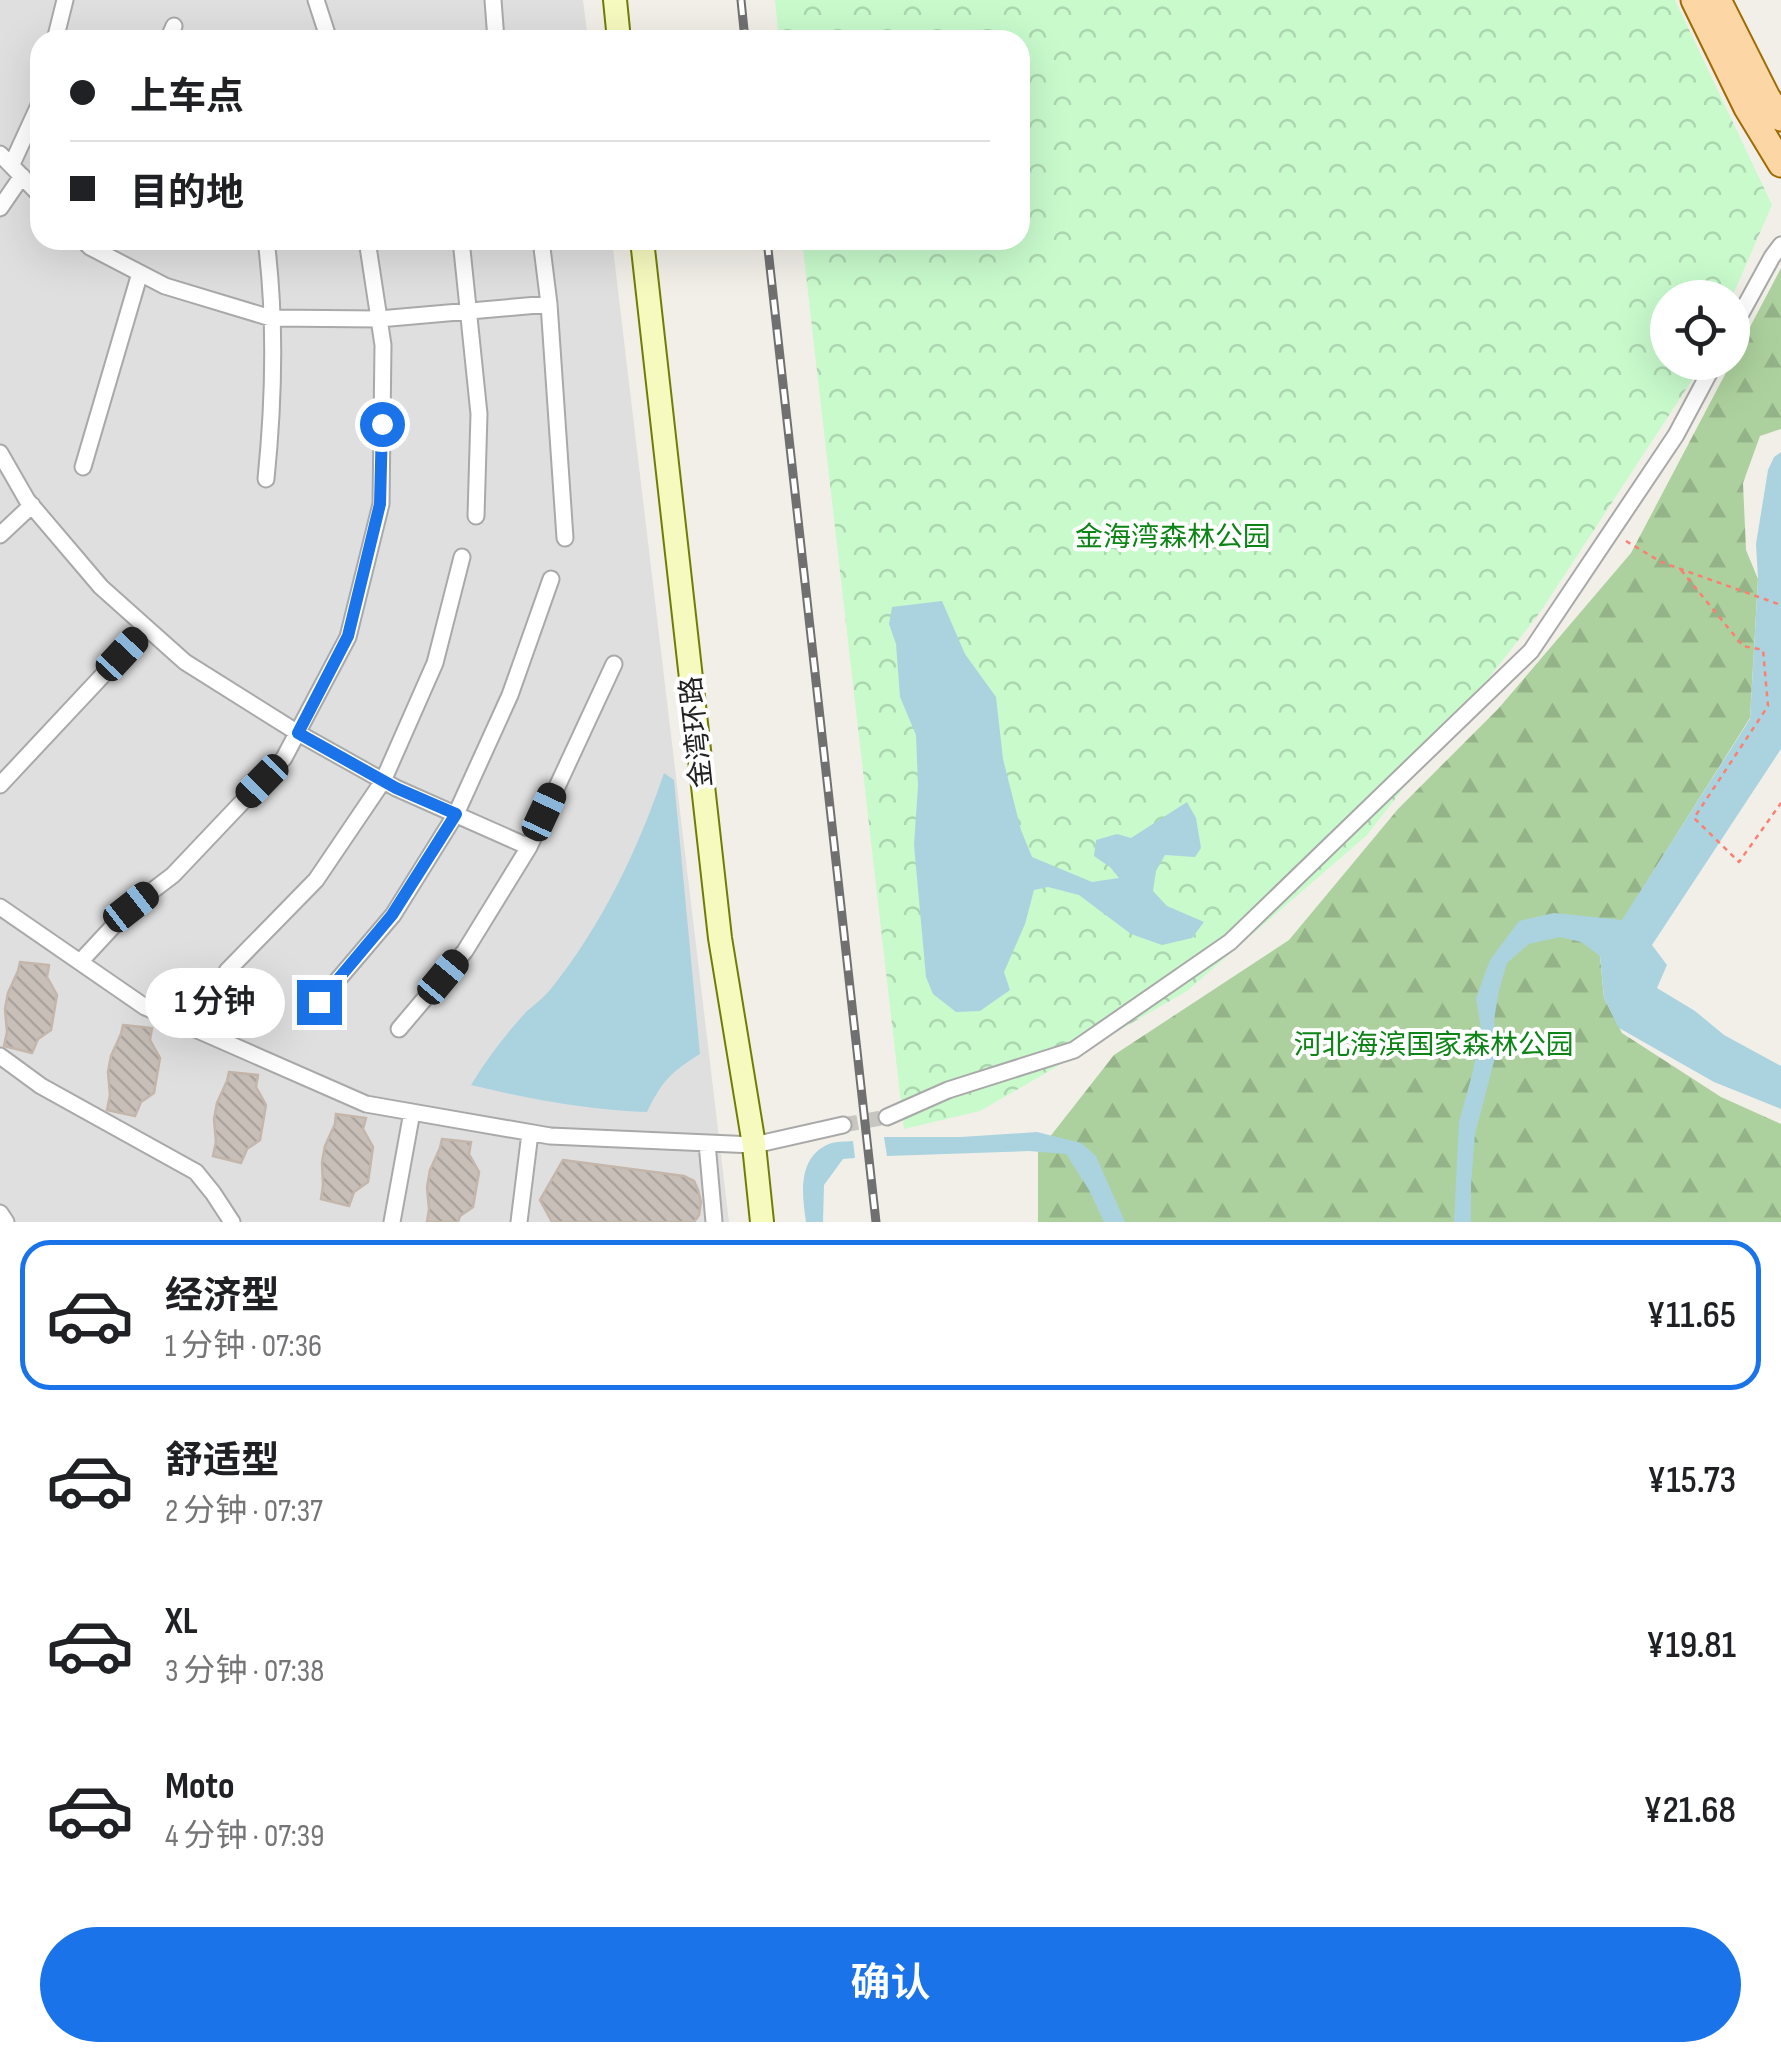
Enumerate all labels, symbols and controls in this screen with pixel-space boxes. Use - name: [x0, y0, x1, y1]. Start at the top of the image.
- text: 上车点: [130, 75, 244, 120]
- text: 目的地: [130, 171, 244, 216]
- map controls: [1650, 280, 1750, 380]
- button: locate: [1650, 280, 1750, 380]
- route start: [360, 402, 405, 447]
- park label: 金海湾森林公园: [1075, 521, 1271, 554]
- car: [91, 622, 153, 686]
- street label: 金湾环路: [675, 675, 719, 789]
- car: [230, 749, 294, 813]
- car: [518, 778, 570, 846]
- car: [98, 877, 164, 937]
- car: [412, 944, 474, 1010]
- callout: 1 分钟: [144, 967, 284, 1037]
- route end: [297, 980, 342, 1025]
- text: 1 分钟: [175, 983, 256, 1022]
- park label: 河北海滨国家森林公园: [1294, 1029, 1574, 1062]
- icon: car: [45, 1270, 135, 1360]
- text: 经济型: [165, 1274, 279, 1319]
- text: ¥11.65: [1647, 1293, 1736, 1338]
- text: 1 分钟 · 07:36: [165, 1327, 322, 1366]
- icon: car: [45, 1435, 135, 1525]
- text: 舒适型: [165, 1439, 279, 1484]
- text: ¥15.73: [1647, 1458, 1736, 1503]
- text: 2 分钟 · 07:37: [165, 1492, 323, 1531]
- text: XL: [165, 1599, 198, 1644]
- icon: car: [45, 1600, 135, 1690]
- text: ¥19.81: [1646, 1623, 1736, 1668]
- text: 3 分钟 · 07:38: [165, 1652, 324, 1691]
- text: Moto: [165, 1764, 235, 1809]
- icon: car: [45, 1765, 135, 1855]
- text: ¥21.68: [1643, 1788, 1736, 1833]
- text: 4 分钟 · 07:39: [165, 1817, 324, 1856]
- button: 确认: [40, 1927, 1741, 2042]

